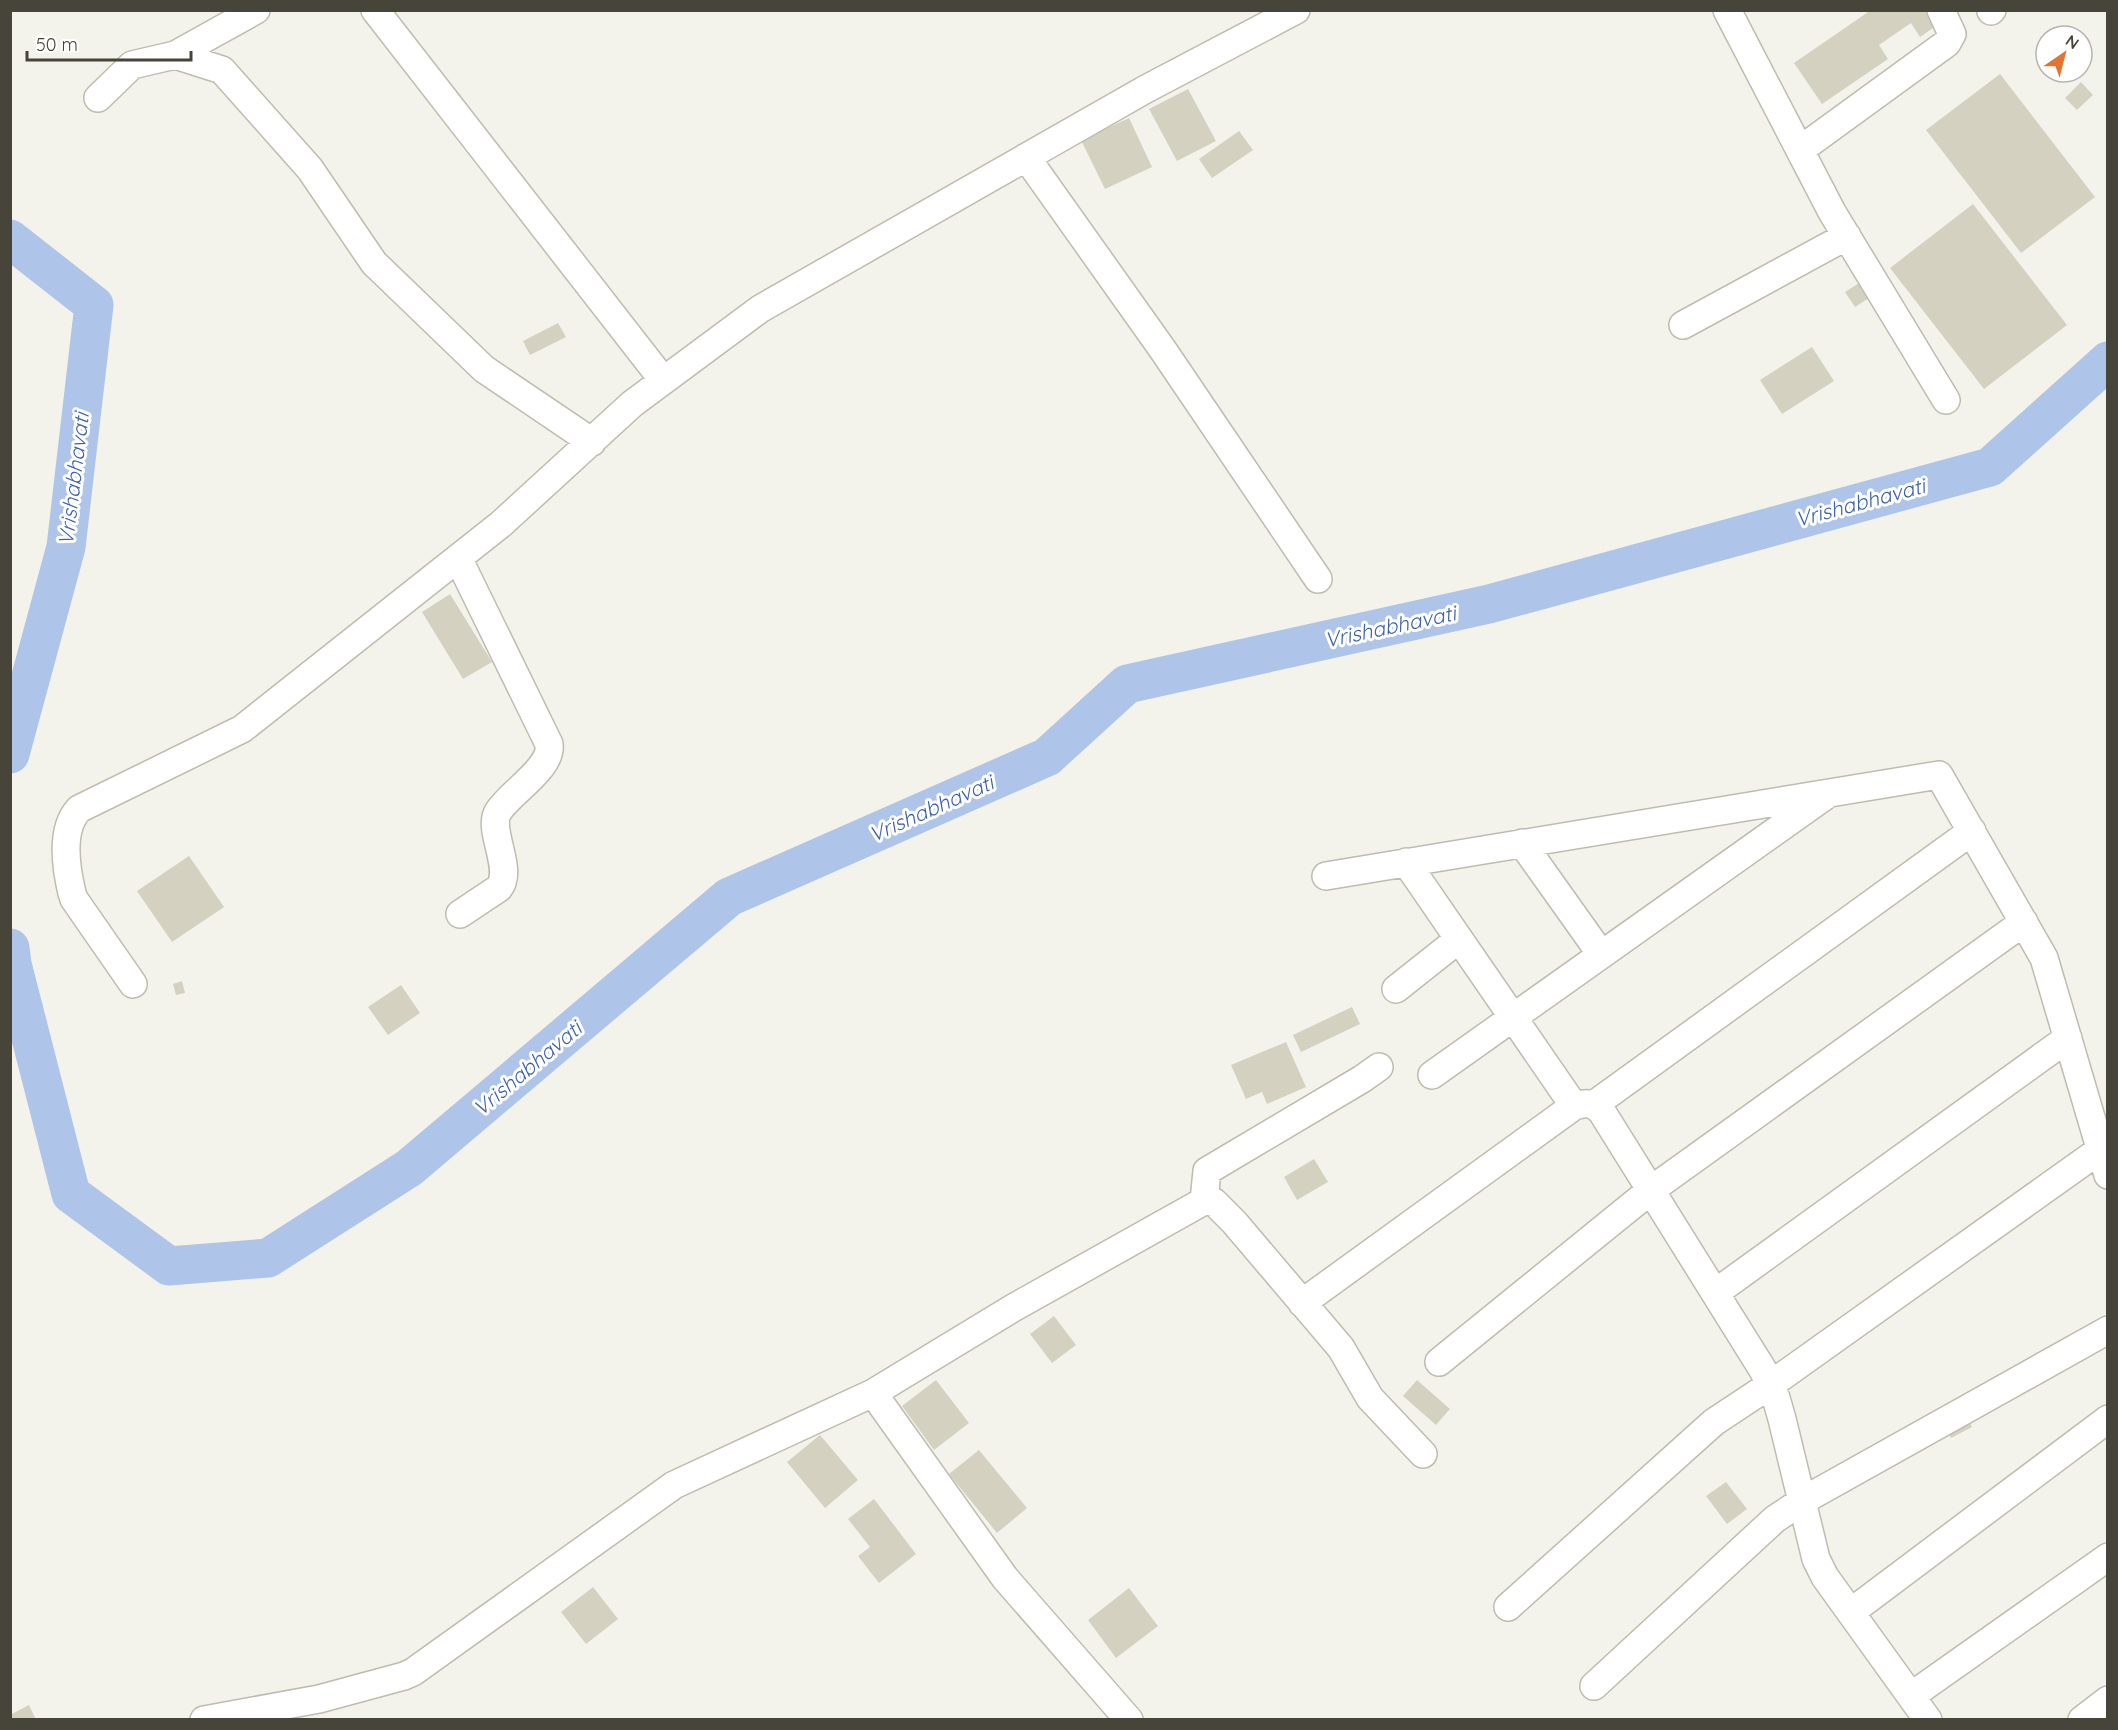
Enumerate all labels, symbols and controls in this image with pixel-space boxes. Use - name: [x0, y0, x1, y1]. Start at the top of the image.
- scale bar: [27, 24, 190, 62]
- north arrow: [2034, 24, 2094, 84]
- text: N: [2062, 30, 2083, 53]
- text: 50 m: [36, 33, 78, 56]
- water label: Vrishabhavati: [52, 409, 94, 547]
- water label: Vrishabhavati: [1792, 472, 1930, 532]
- water label: Vrishabhavati: [1322, 599, 1460, 653]
- water label: Vrishabhavati: [865, 768, 999, 847]
- water label: Vrishabhavati: [468, 1014, 588, 1121]

